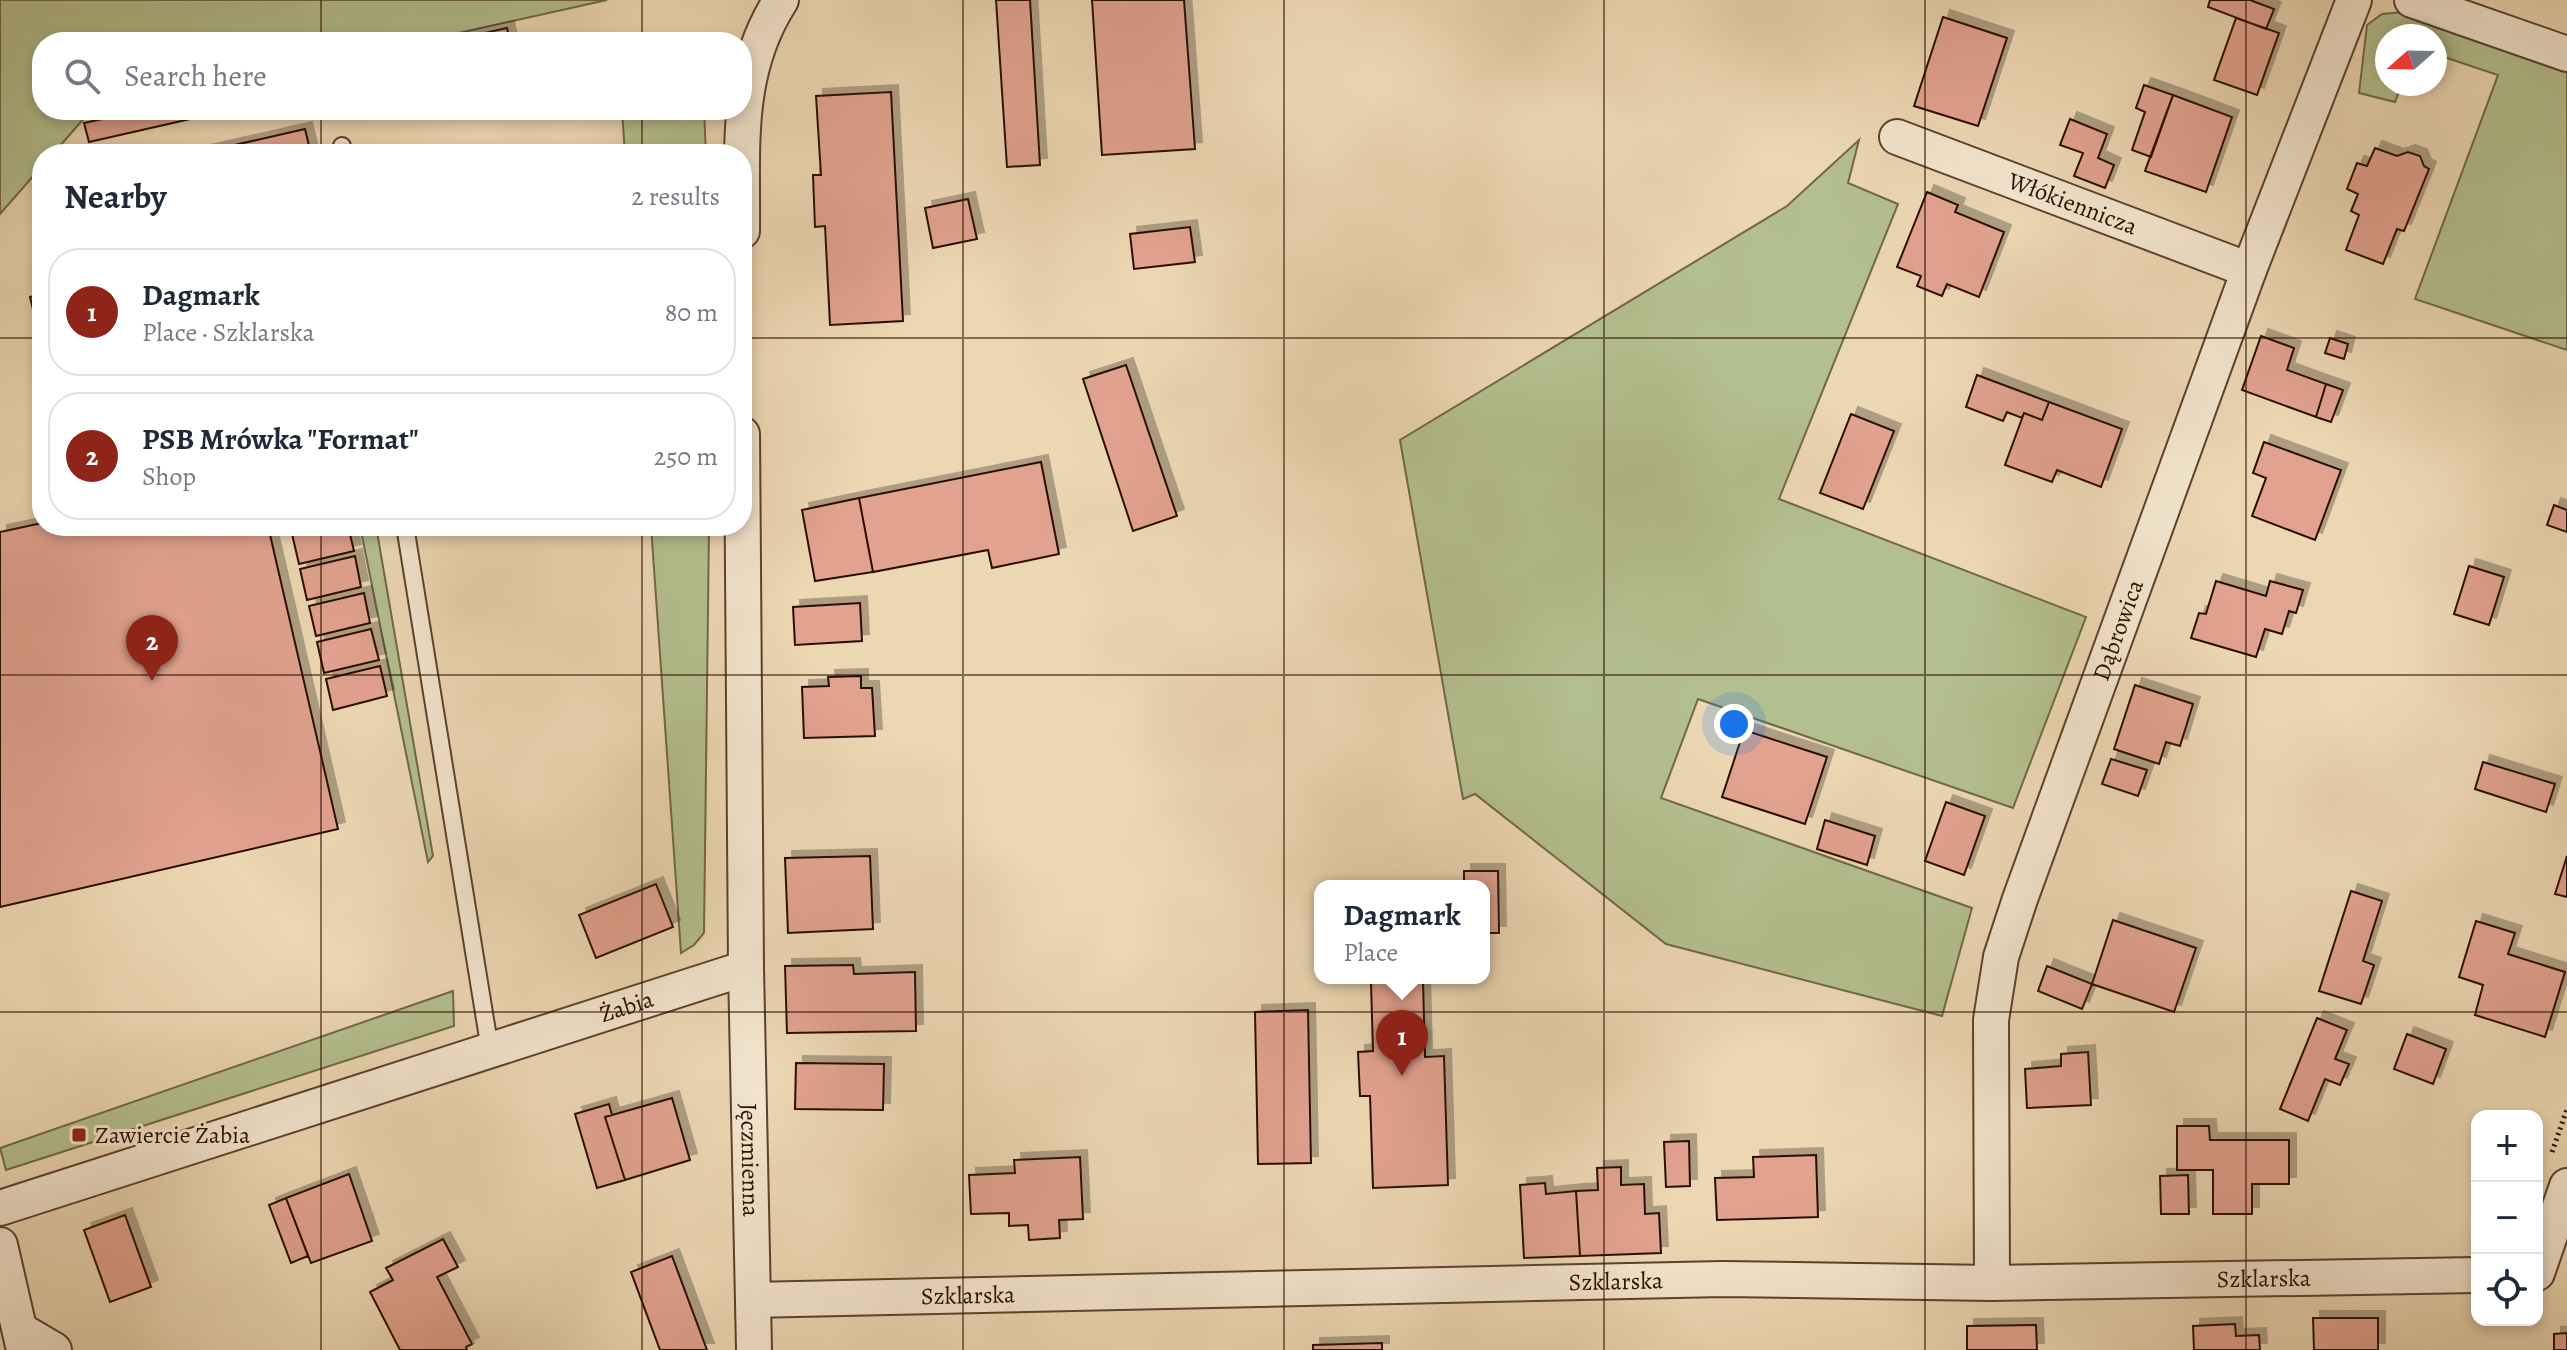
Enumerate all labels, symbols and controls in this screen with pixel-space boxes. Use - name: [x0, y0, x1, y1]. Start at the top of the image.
- north arrow: [2375, 24, 2447, 96]
- search box: [32, 32, 752, 120]
- icon: search: [60, 54, 104, 98]
- text: Search here: [124, 56, 267, 96]
- street label: Włókiennicza: [2003, 164, 2143, 243]
- text: Nearby: [64, 173, 167, 220]
- text: 2 results: [631, 179, 720, 214]
- text: Dagmark: [142, 275, 260, 315]
- text: 1: [87, 295, 97, 330]
- text: 80 m: [665, 295, 718, 330]
- text: Place · Szklarska: [142, 315, 315, 350]
- text: PSB Mrówka "Format": [142, 419, 419, 459]
- text: 2: [86, 439, 98, 474]
- text: 250 m: [654, 439, 718, 474]
- text: Shop: [142, 459, 196, 494]
- street label: Dąbrowica: [2085, 574, 2151, 685]
- pin: 2: [126, 615, 178, 681]
- your location: [1714, 704, 1754, 744]
- popup: [1314, 880, 1490, 984]
- text: Dagmark: [1343, 895, 1461, 935]
- text: Place: [1343, 935, 1398, 970]
- street label: Żabia: [595, 983, 658, 1030]
- pin: 1: [1376, 1010, 1428, 1076]
- street label: Jęczmienna: [733, 1103, 767, 1218]
- map controls: [2471, 1110, 2543, 1326]
- button: +: [2471, 1110, 2543, 1182]
- place label: Zawiercie Żabia: [95, 1119, 251, 1151]
- marker: Zawiercie Żabia: [70, 1126, 88, 1144]
- button: −: [2471, 1182, 2543, 1254]
- button: locate: [2471, 1254, 2543, 1326]
- street label: Szklarska: [2216, 1262, 2312, 1295]
- street label: Szklarska: [1568, 1264, 1664, 1298]
- street label: Szklarska: [920, 1278, 1016, 1312]

